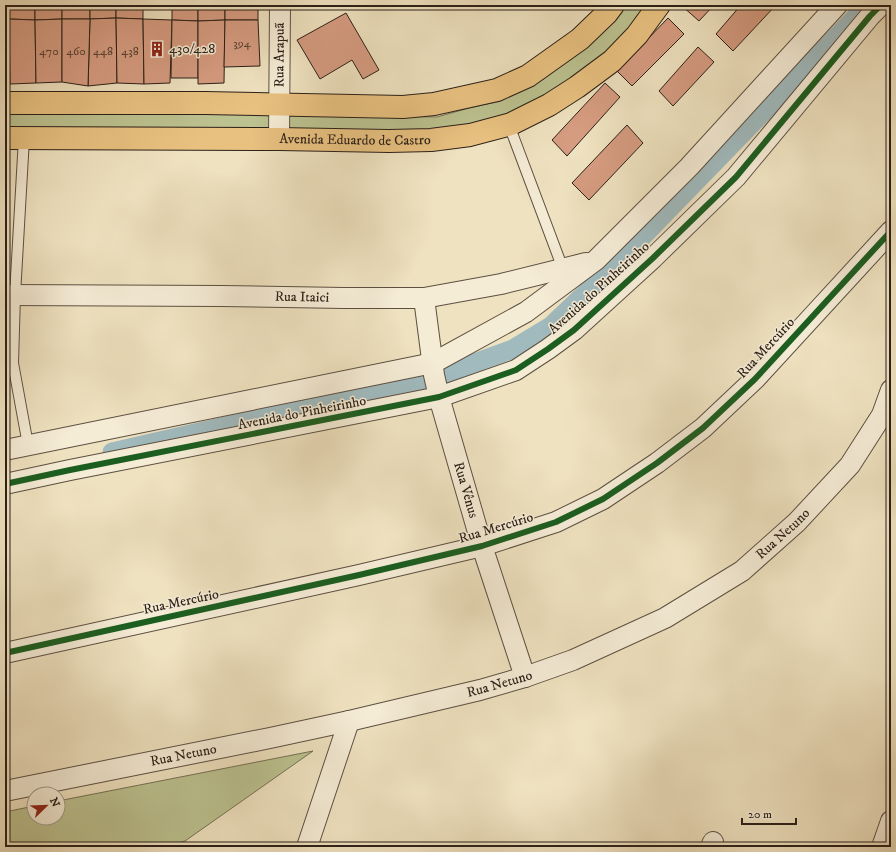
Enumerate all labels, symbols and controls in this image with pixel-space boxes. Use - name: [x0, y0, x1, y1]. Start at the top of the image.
- street label: Rua Arapuã: [270, 22, 289, 88]
- house number: 394: [233, 36, 252, 51]
- building icon: 430/428: [148, 40, 166, 58]
- place label: 430/428: [169, 40, 215, 58]
- house number: 470: [39, 44, 59, 59]
- house number: 460: [66, 44, 86, 59]
- house number: 448: [93, 44, 113, 59]
- house number: 438: [121, 44, 139, 59]
- street label: Avenida Eduardo de Castro: [279, 130, 431, 150]
- street label: Avenida do Pinheirinho: [545, 238, 654, 338]
- street label: Rua Itaici: [275, 288, 330, 307]
- street label: Rua Mercúrio: [733, 314, 799, 382]
- street label: Avenida do Pinheirinho: [236, 392, 368, 434]
- street label: Rua Vênus: [449, 460, 483, 521]
- street label: Rua Netuno: [752, 505, 814, 563]
- street label: Rua Mercúrio: [457, 508, 536, 548]
- street label: Rua Mercúrio: [141, 585, 221, 619]
- street label: Rua Netuno: [465, 666, 535, 702]
- street label: Rua Netuno: [149, 740, 218, 771]
- north arrow: [26, 786, 66, 826]
- text: N: [46, 796, 62, 809]
- scale bar: [742, 800, 796, 826]
- text: 20 m: [748, 807, 772, 822]

